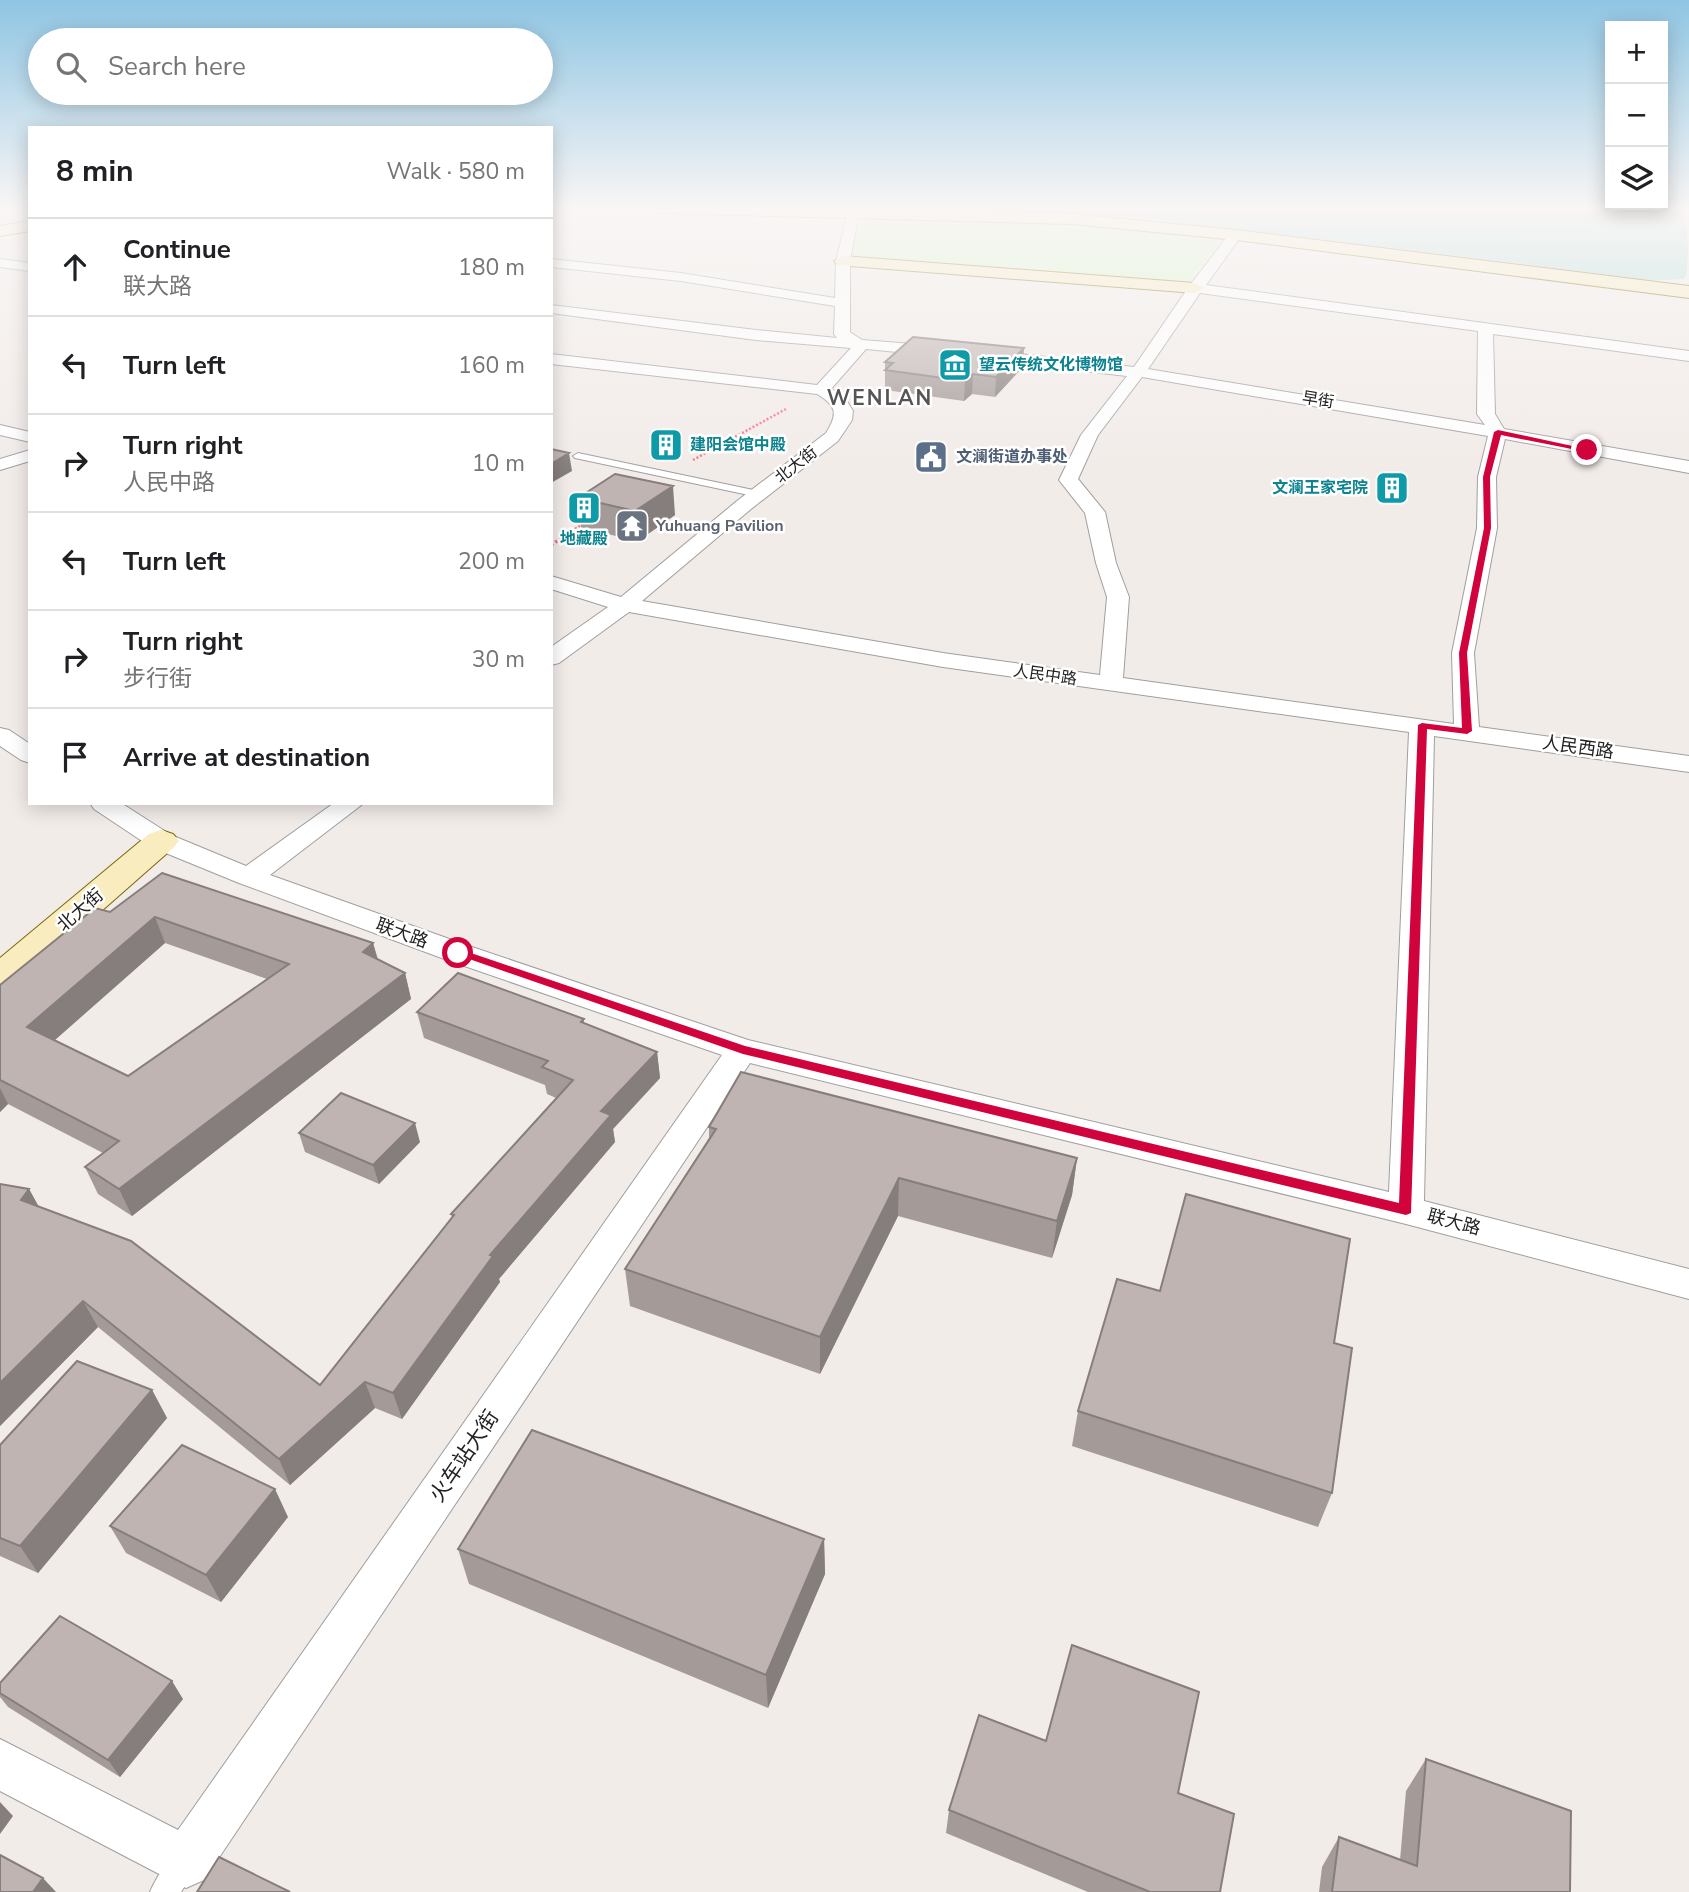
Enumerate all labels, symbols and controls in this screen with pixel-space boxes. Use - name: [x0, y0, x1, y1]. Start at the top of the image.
- map controls: [1605, 21, 1668, 210]
- button: +: [1605, 21, 1668, 84]
- search box: [28, 28, 553, 105]
- icon: search: [52, 48, 90, 86]
- text: Search here: [108, 49, 246, 84]
- button: −: [1605, 84, 1668, 147]
- button: layers: [1605, 147, 1668, 210]
- text: 8 min: [56, 151, 134, 192]
- text: Walk · 580 m: [386, 156, 525, 187]
- text: Continue: [123, 232, 231, 267]
- icon: ahead: [56, 248, 94, 286]
- text: 180 m: [458, 252, 525, 283]
- text: 联大路: [123, 271, 192, 302]
- icon: left: [56, 346, 94, 384]
- museum icon: 望云传统文化博物馆: [936, 346, 974, 384]
- text: Turn left: [123, 348, 226, 383]
- text: 160 m: [458, 350, 525, 381]
- place label: 望云传统文化博物馆: [979, 354, 1123, 376]
- district label: WENLAN: [827, 384, 933, 412]
- street label: 早街: [1300, 387, 1336, 413]
- building icon: 建阳会馆中殿: [647, 426, 685, 464]
- text: Turn right: [123, 428, 242, 463]
- place label: 建阳会馆中殿: [690, 434, 786, 456]
- route end: [1571, 434, 1602, 465]
- public building icon: 文澜街道办事处: [912, 438, 950, 476]
- street label: 北大街: [770, 442, 822, 488]
- icon: right: [56, 444, 94, 482]
- place label: 文澜街道办事处: [956, 446, 1068, 468]
- text: 10 m: [472, 448, 525, 479]
- text: 人民中路: [123, 467, 215, 498]
- building icon: 文澜王家宅院: [1373, 469, 1411, 507]
- place label: 文澜王家宅院: [1272, 477, 1368, 499]
- building icon: 地藏殿: [565, 489, 603, 527]
- temple icon: Yuhuang Pavilion: [613, 507, 651, 545]
- place label: Yuhuang Pavilion: [655, 515, 784, 537]
- place label: 地藏殿: [560, 528, 608, 550]
- icon: left: [56, 542, 94, 580]
- text: Turn left: [123, 544, 226, 579]
- text: 200 m: [458, 546, 525, 577]
- text: Turn right: [123, 624, 242, 659]
- icon: right: [56, 640, 94, 678]
- text: 30 m: [472, 644, 525, 675]
- street label: 人民中路: [1012, 660, 1078, 690]
- text: 步行街: [123, 663, 192, 694]
- street label: 人民西路: [1541, 730, 1615, 764]
- icon: arrive: [56, 738, 94, 776]
- text: Arrive at destination: [123, 740, 370, 775]
- street label: 北大街: [52, 883, 108, 937]
- street label: 联大路: [373, 912, 431, 954]
- route start: [442, 937, 473, 968]
- street label: 联大路: [1425, 1203, 1483, 1241]
- street label: 火车站大街: [423, 1405, 505, 1507]

